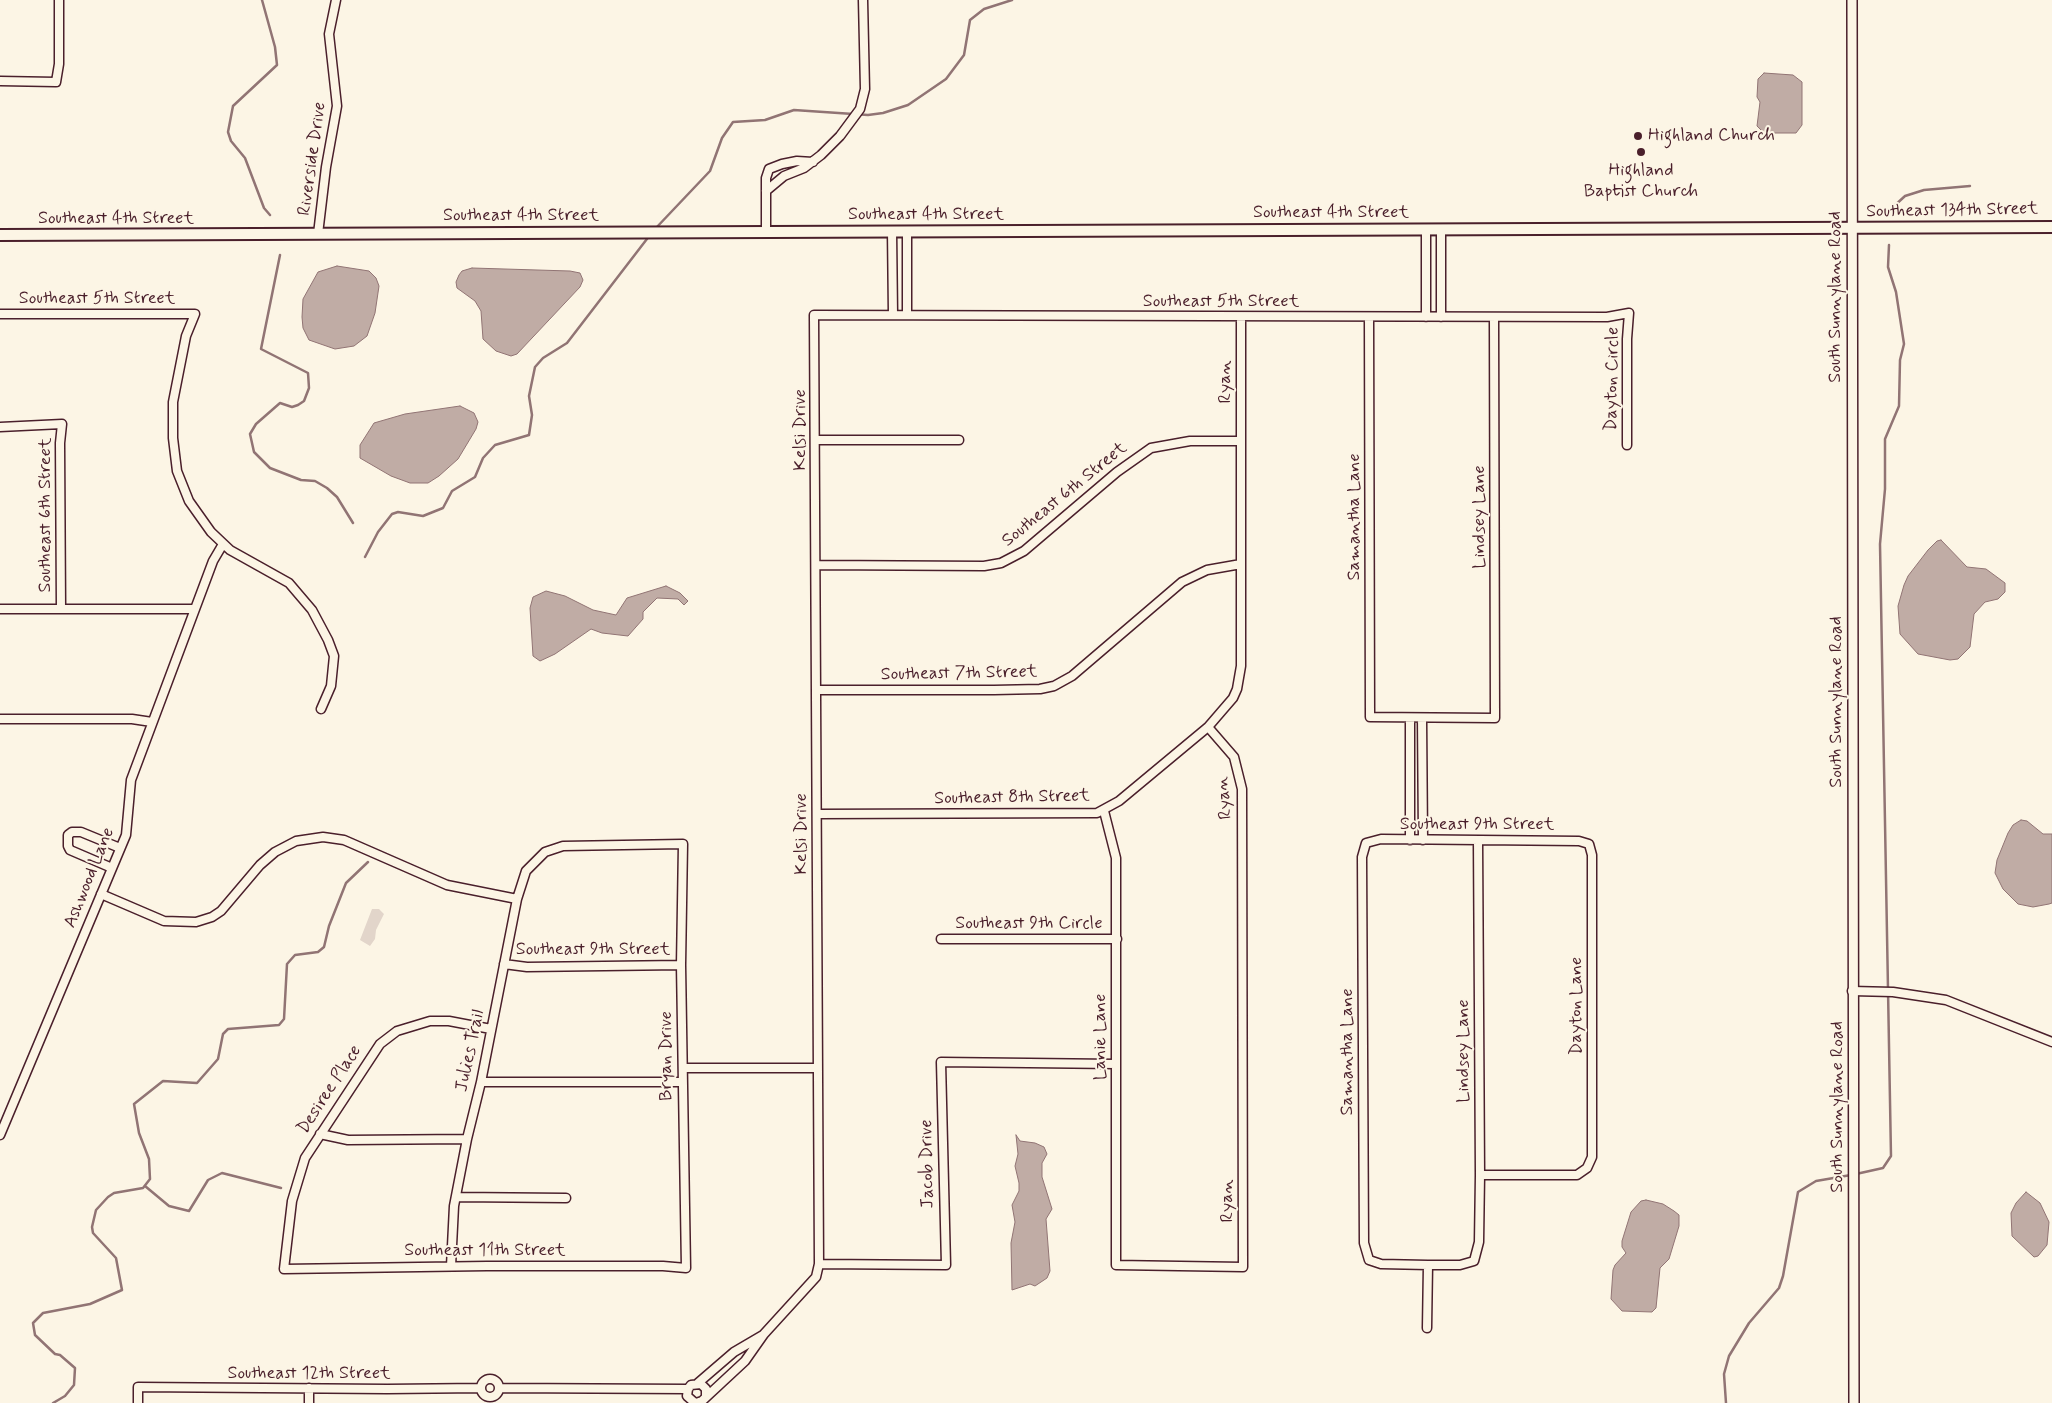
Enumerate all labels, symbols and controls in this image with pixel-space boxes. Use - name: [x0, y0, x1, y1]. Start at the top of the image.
- street label: Riverside Drive: [294, 101, 332, 217]
- place label: Highland Church: [1648, 125, 1775, 147]
- marker: Highland Church: [1632, 130, 1644, 142]
- marker: Highland Baptist Church: [1635, 146, 1647, 158]
- place label: Highland Baptist Church: [1584, 160, 1698, 202]
- street label: Southeast 134th Street: [1866, 199, 2038, 223]
- street label: Southeast 4th Street: [1253, 202, 1409, 224]
- street label: Southeast 4th Street: [848, 204, 1004, 226]
- street label: Southeast 4th Street: [443, 205, 599, 227]
- street label: Southeast 4th Street: [38, 208, 194, 230]
- street label: South Sunnylane Road: [1825, 211, 1847, 383]
- street label: Southeast 5th Street: [19, 288, 175, 310]
- street label: Southeast 5th Street: [1143, 291, 1299, 313]
- street label: Dayton Circle: [1601, 327, 1625, 431]
- street label: Ryan: [1215, 360, 1237, 404]
- street label: Kelsi Drive: [790, 389, 812, 471]
- street label: Southeast 6th Street: [35, 438, 57, 592]
- street label: Southeast 6th Street: [998, 438, 1132, 552]
- street label: Samantha Lane: [1344, 453, 1366, 581]
- street label: Lindsey Lane: [1469, 465, 1491, 569]
- street label: South Sunnylane Road: [1826, 616, 1848, 788]
- street label: Southeast 7th Street: [881, 662, 1037, 686]
- street label: Ryan: [1212, 776, 1238, 820]
- street label: Southeast 8th Street: [934, 786, 1090, 810]
- street label: Kelsi Drive: [791, 793, 813, 875]
- street label: Southeast 9th Street: [1400, 814, 1554, 836]
- street label: Ashwood Lane: [60, 825, 120, 931]
- street label: Southeast 9th Circle: [955, 913, 1103, 935]
- street label: Southeast 9th Street: [516, 939, 670, 961]
- street label: Dayton Lane: [1566, 957, 1588, 1055]
- street label: Samantha Lane: [1337, 988, 1359, 1116]
- street label: Lanie Lane: [1090, 994, 1112, 1080]
- street label: Lindsey Lane: [1453, 999, 1475, 1103]
- street label: Julies Trail: [452, 1008, 490, 1094]
- street label: Bryan Drive: [656, 1011, 678, 1101]
- street label: South Sunnylane Road: [1827, 1021, 1849, 1193]
- street label: Desiree Place: [293, 1041, 367, 1139]
- street label: Jacob Drive: [916, 1119, 940, 1209]
- street label: Ryan: [1217, 1179, 1239, 1223]
- street label: Southeast 11th Street: [404, 1240, 566, 1262]
- street label: Southeast 12th Street: [227, 1363, 391, 1385]

